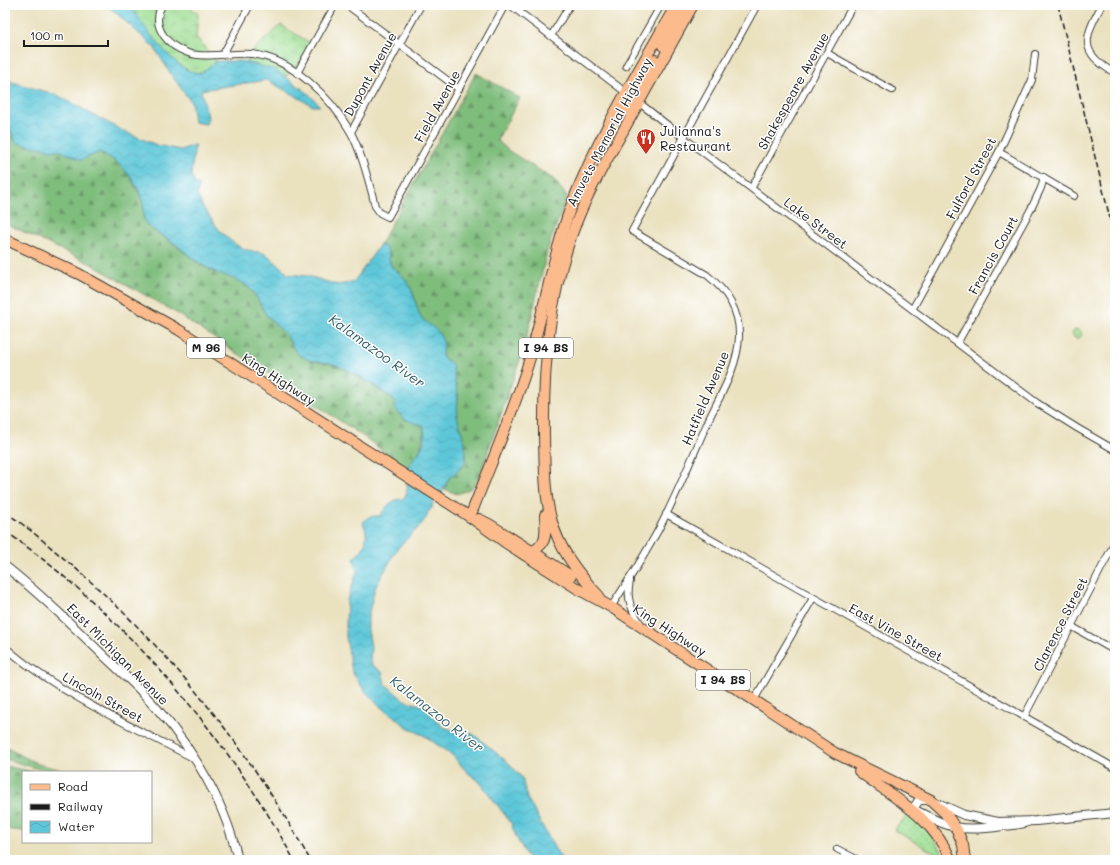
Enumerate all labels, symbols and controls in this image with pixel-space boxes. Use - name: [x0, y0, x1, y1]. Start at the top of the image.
- scale bar: [24, 22, 108, 48]
- text: 100 m: [30, 27, 64, 43]
- street label: Dupont Avenue: [339, 29, 400, 119]
- street label: Shakespeare Avenue: [753, 29, 832, 153]
- street label: Amvets Memorial Highway: [562, 54, 655, 209]
- street label: Field Avenue: [410, 67, 463, 145]
- place label: Julianna's Restaurant: [660, 122, 731, 154]
- restaurant icon: Julianna's Restaurant: [635, 127, 657, 155]
- street label: Fulford Street: [942, 133, 999, 222]
- street label: Lake Street: [781, 193, 852, 252]
- street label: Francis Court: [964, 212, 1021, 297]
- water label: Kalamazoo River: [325, 309, 429, 392]
- road number: M 96: [187, 338, 225, 358]
- road number: I 94 BS: [519, 338, 573, 358]
- street label: Hatfield Avenue: [677, 348, 732, 448]
- street label: King Highway: [239, 349, 319, 409]
- street label: Clarence Street: [1028, 573, 1091, 674]
- street label: East Michigan Avenue: [64, 599, 173, 708]
- street label: East Vine Street: [846, 599, 946, 665]
- street label: King Highway: [630, 600, 710, 660]
- street label: Lincoln Street: [60, 667, 147, 726]
- road number: I 94 BS: [696, 670, 750, 690]
- water label: Kalamazoo River: [386, 671, 488, 756]
- legend: [22, 771, 152, 843]
- text: Road: [58, 778, 88, 794]
- text: Railway: [58, 798, 103, 814]
- text: Water: [58, 818, 95, 834]

